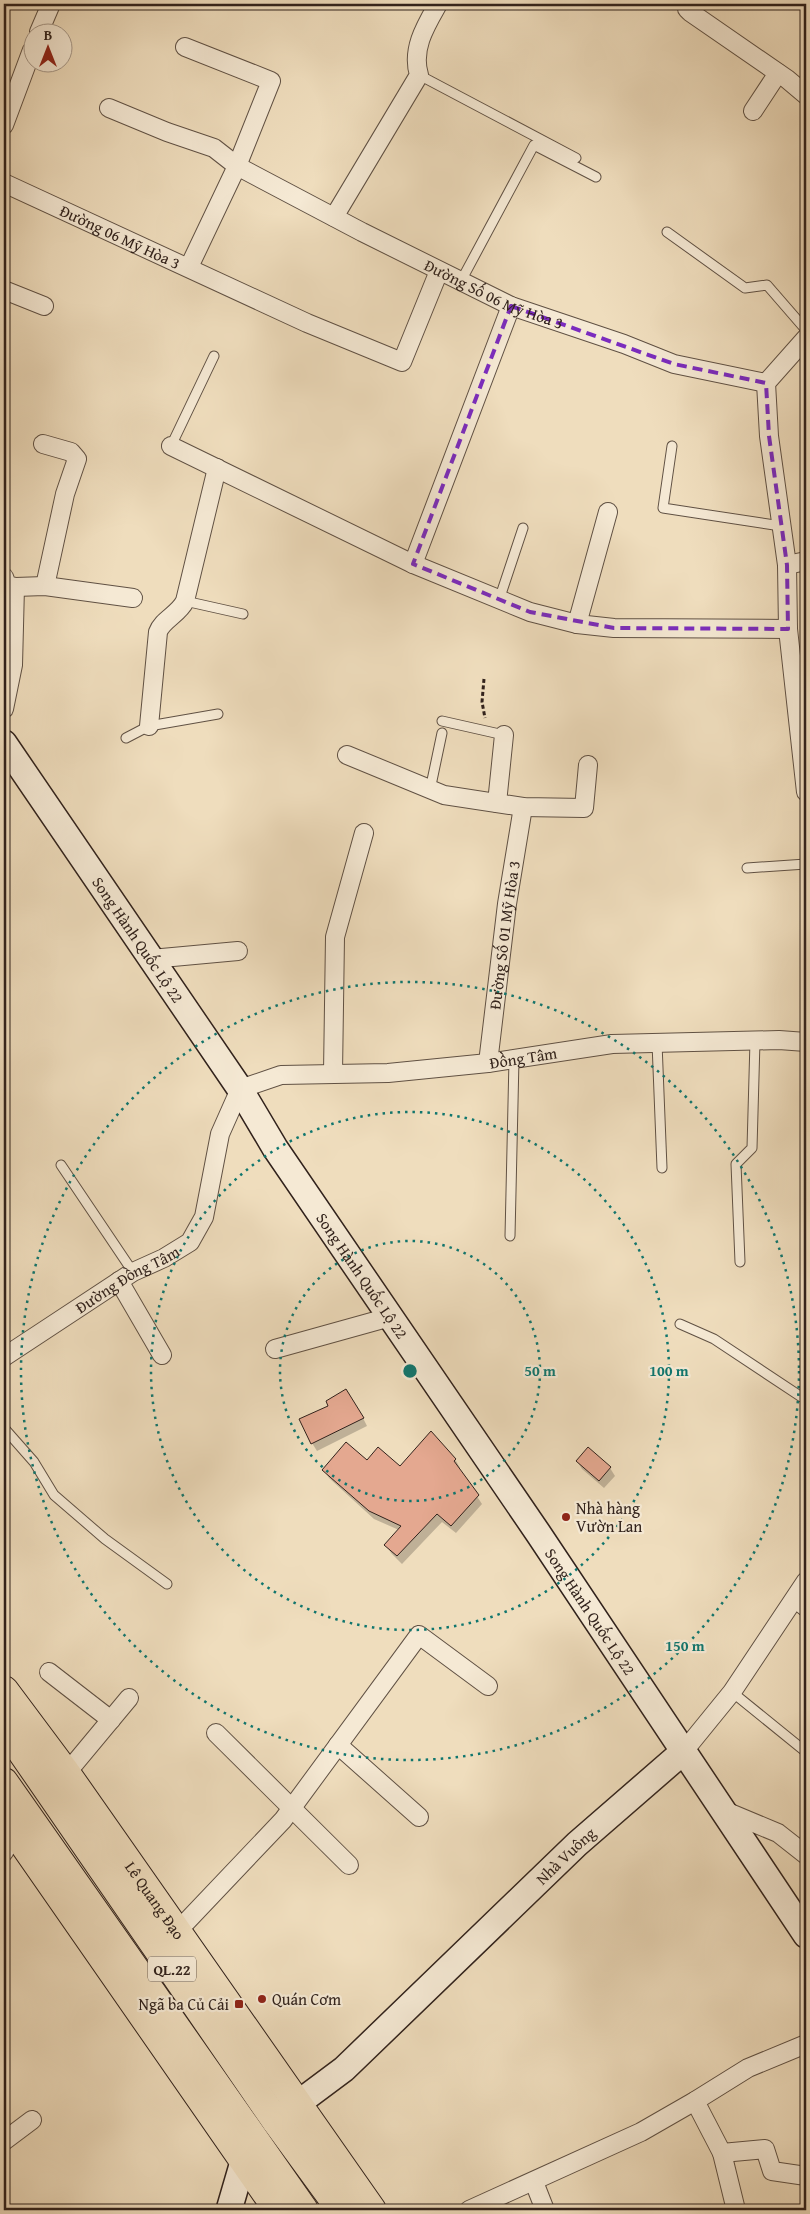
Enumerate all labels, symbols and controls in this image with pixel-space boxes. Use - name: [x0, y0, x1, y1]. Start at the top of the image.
- north arrow: [22, 22, 72, 72]
- text: B: [44, 25, 52, 45]
- street label: Đường 06 Mỹ Hòa 3: [56, 198, 184, 275]
- street label: Đường Số 06 Mỹ Hòa 3: [420, 253, 567, 335]
- street label: Đường Số 01 Mỹ Hòa 3: [482, 859, 526, 1011]
- street label: Song Hành Quốc Lộ 22: [86, 872, 190, 1008]
- street label: Đồng Tâm: [488, 1041, 559, 1075]
- street label: Song Hành Quốc Lộ 22: [310, 1208, 414, 1344]
- street label: Đường Đồng Tâm: [70, 1239, 184, 1319]
- text: 50 m: [524, 1360, 556, 1381]
- text: 100 m: [649, 1360, 689, 1381]
- centre of rings: [401, 1362, 419, 1380]
- place label: Nhà hàng Vườn Lan: [576, 1496, 642, 1538]
- marker: Nhà hàng Vườn Lan: [560, 1511, 572, 1523]
- street label: Song Hành Quốc Lộ 22: [539, 1543, 641, 1680]
- text: 150 m: [665, 1635, 705, 1656]
- street label: Nhà Vuông: [530, 1821, 601, 1890]
- street label: Lê Quang Đạo: [119, 1856, 191, 1944]
- road number: QL.22: [148, 1956, 196, 1982]
- place label: Quán Cơm: [272, 1987, 341, 2011]
- place label: Ngã ba Củ Cải: [139, 1992, 230, 2016]
- marker: Quán Cơm: [256, 1993, 268, 2005]
- marker: Ngã ba Củ Cải: [233, 1998, 245, 2010]

